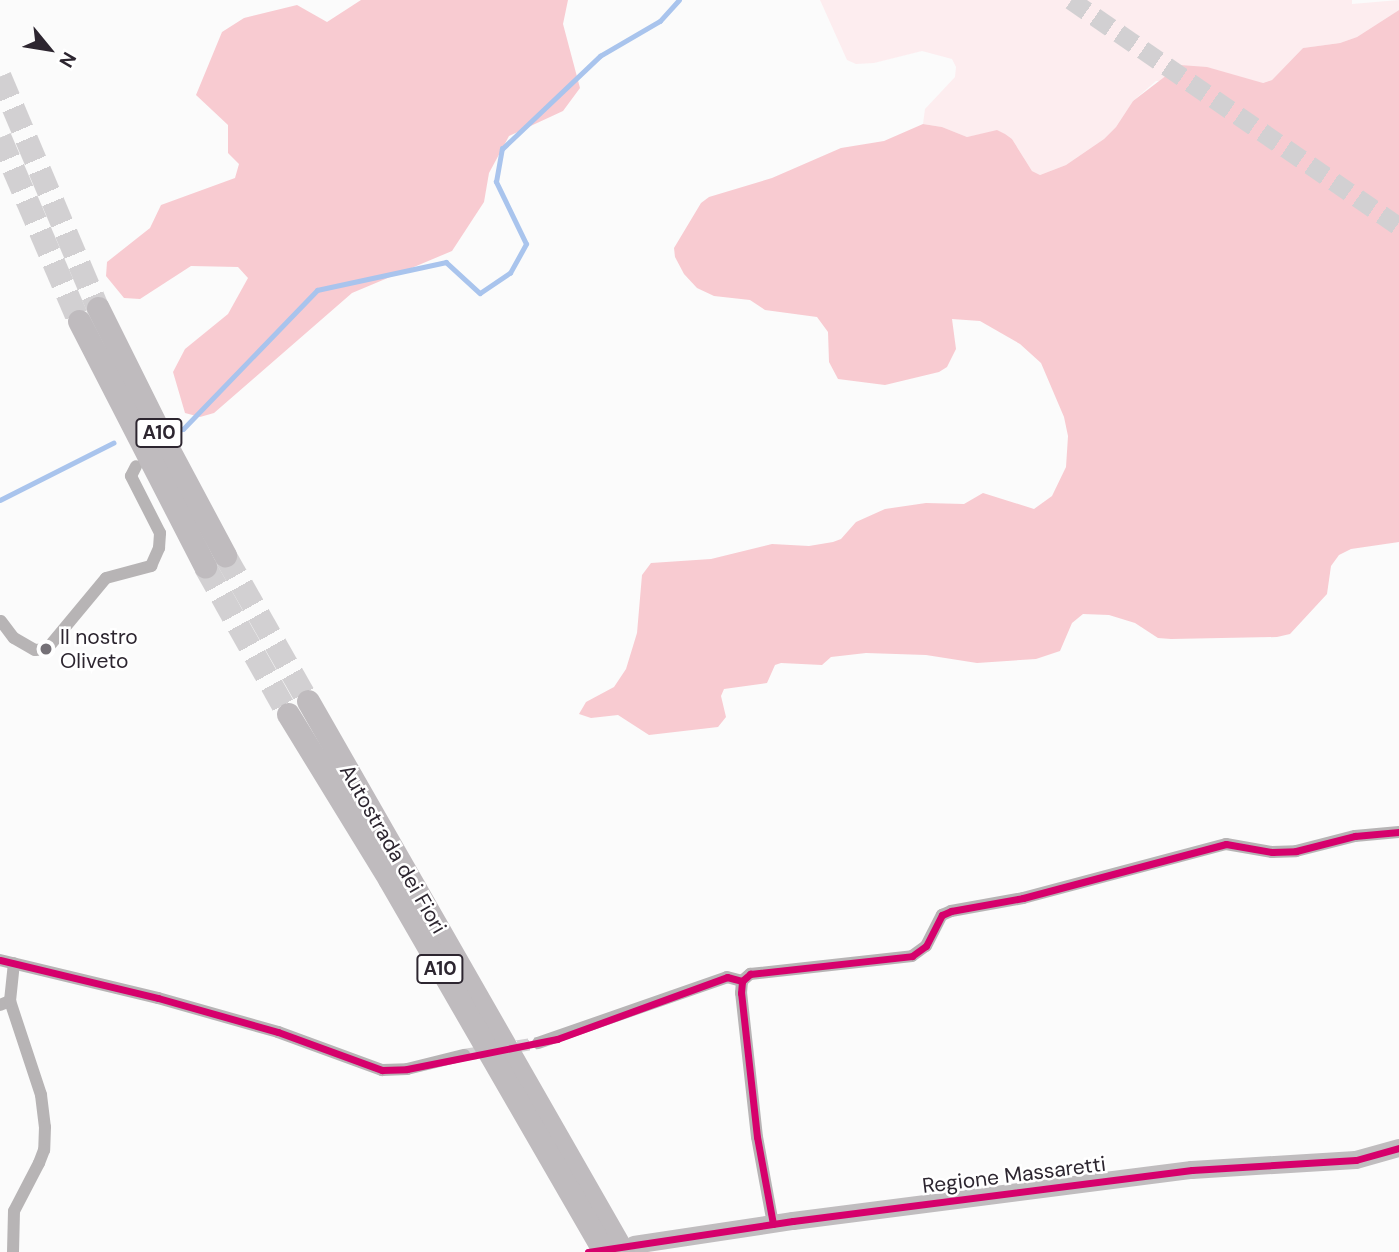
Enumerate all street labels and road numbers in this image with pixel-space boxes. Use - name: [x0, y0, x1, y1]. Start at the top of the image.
- road number: A10: [134, 418, 184, 448]
- street label: Autostrada dei Fiori: [334, 760, 452, 938]
- road number: A10: [416, 953, 464, 984]
- street label: Regione Massaretti: [921, 1151, 1107, 1199]

